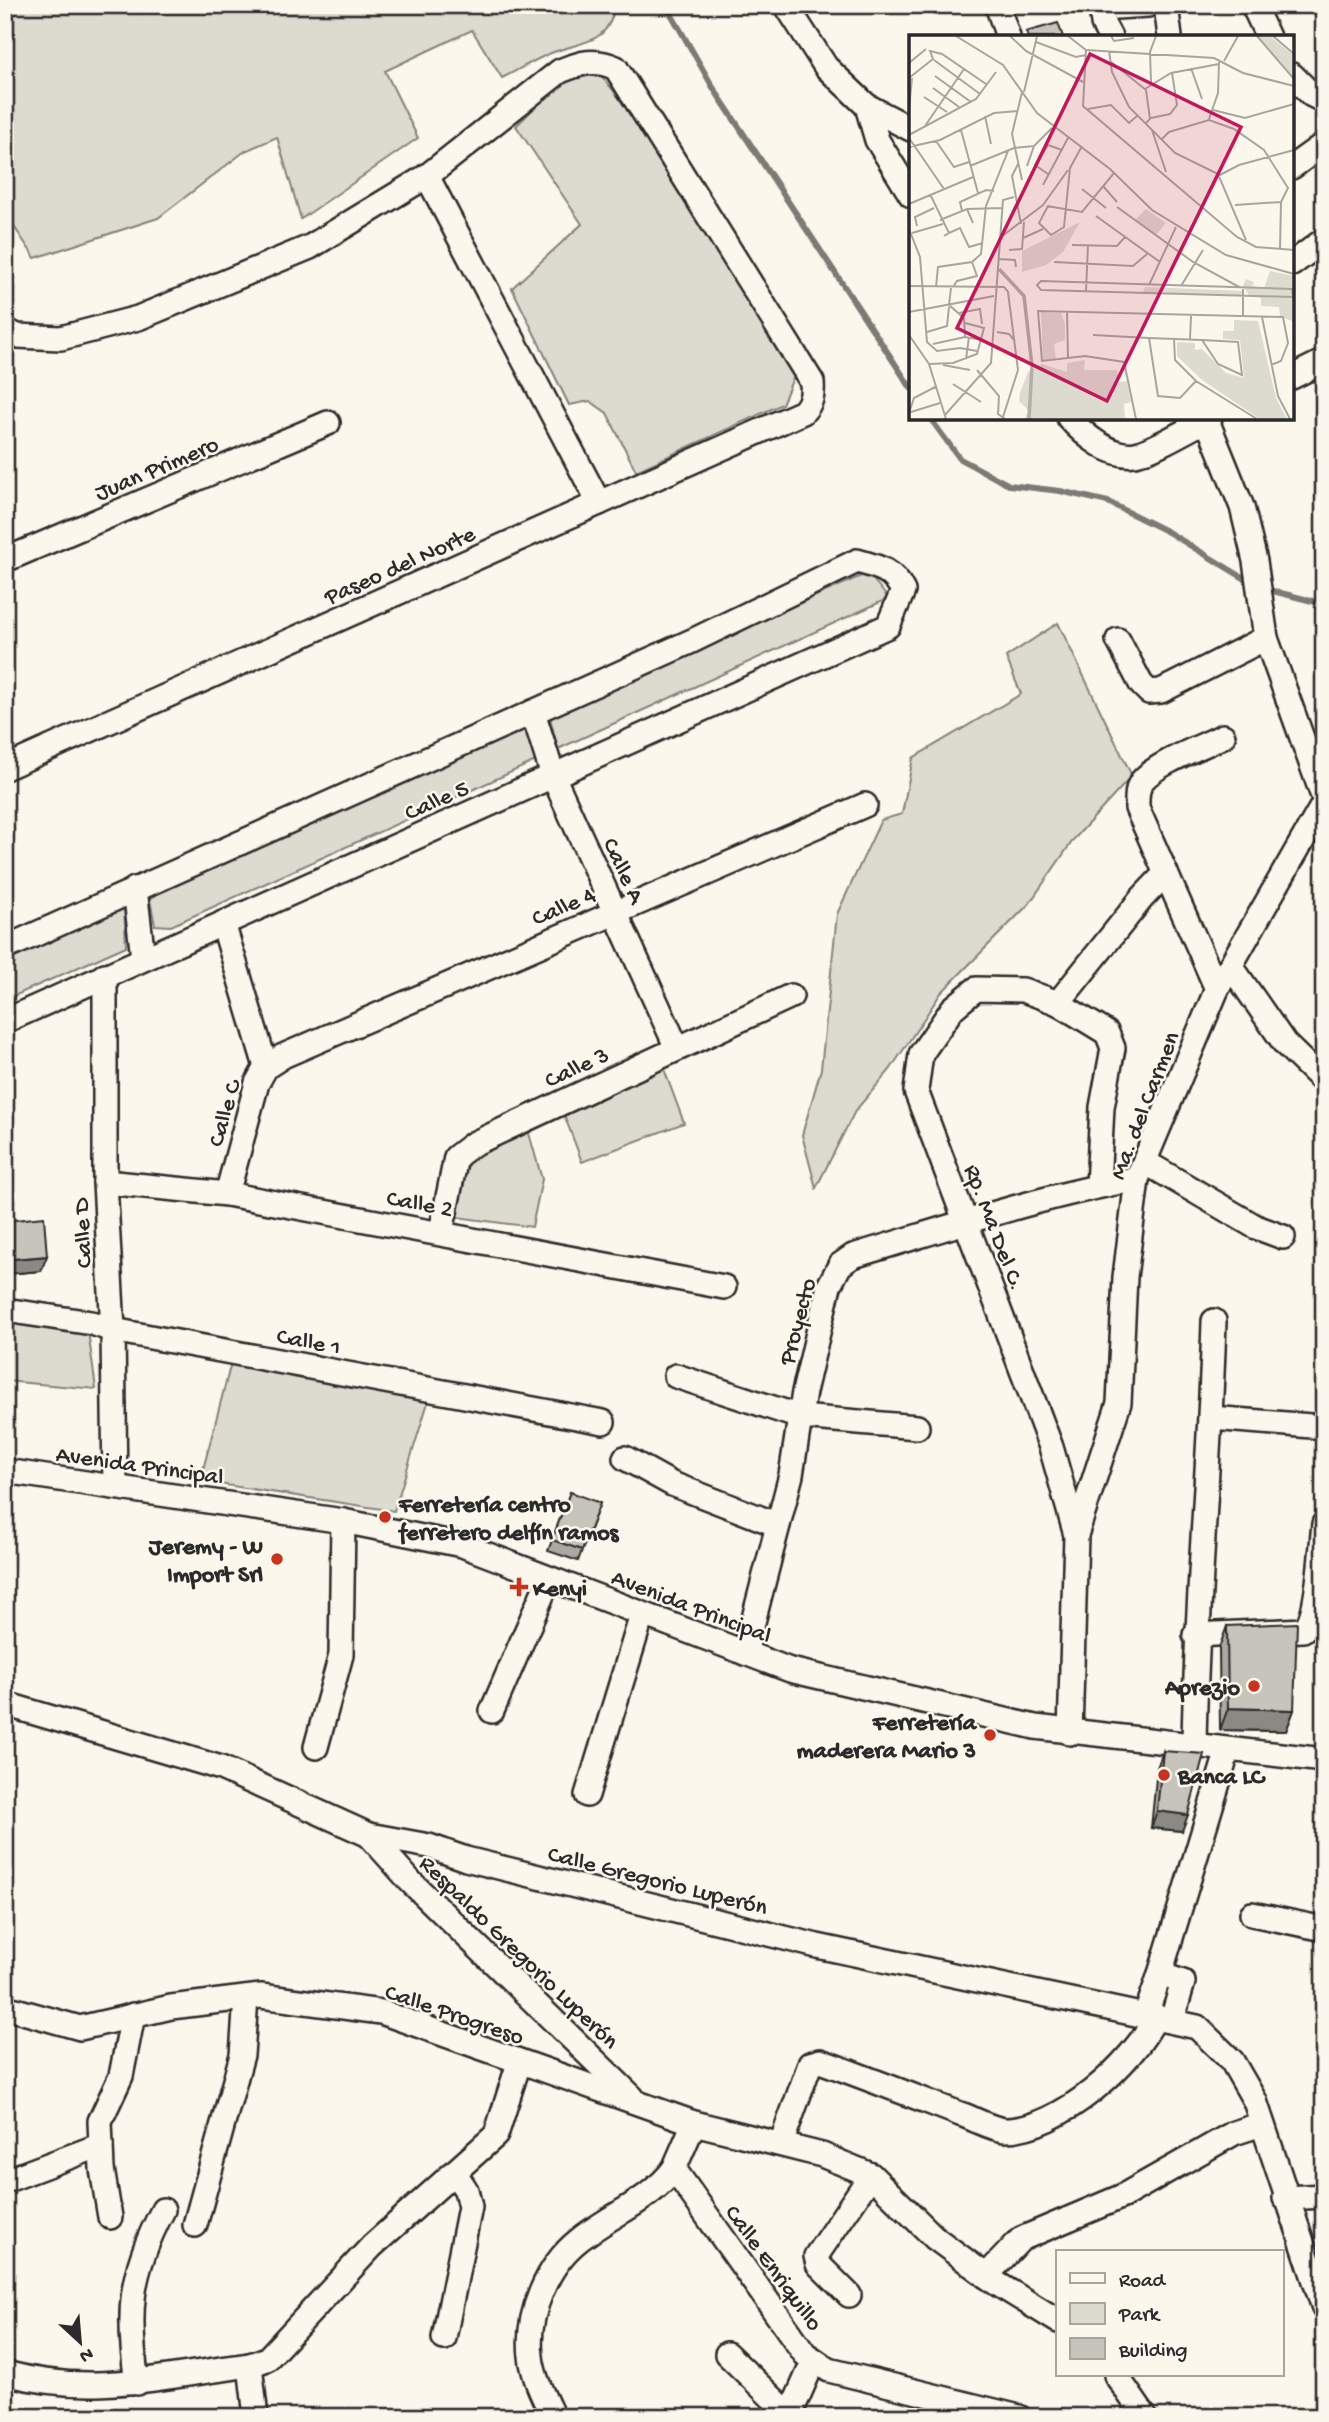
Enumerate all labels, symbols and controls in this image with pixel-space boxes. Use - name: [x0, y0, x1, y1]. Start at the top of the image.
- inset map: [909, 35, 1294, 420]
- street label: Juan Primero: [91, 431, 224, 509]
- street label: Paseo del Norte: [320, 521, 481, 614]
- street label: Calle 5: [401, 775, 474, 829]
- street label: Calle A: [594, 834, 650, 911]
- street label: Calle 4: [528, 882, 601, 935]
- street label: Ma. del Carmen: [1105, 1028, 1188, 1184]
- street label: Calle 3: [541, 1042, 614, 1097]
- street label: Calle C: [203, 1075, 250, 1151]
- street label: Rp. Ma Del C.: [955, 1161, 1030, 1295]
- street label: Calle 2: [384, 1185, 455, 1226]
- street label: Calle D: [68, 1196, 101, 1269]
- street label: Proyecto: [774, 1275, 825, 1370]
- street label: Calle 1: [274, 1323, 343, 1364]
- street label: Avenida Principal: [54, 1441, 225, 1494]
- place label: Ferretería centro ferretero delfín ramos: [397, 1492, 620, 1549]
- marker: Ferretería centro ferretero delfín ramos: [377, 1509, 393, 1525]
- place label: Jeremy - W Import Srl: [148, 1534, 263, 1591]
- marker: Jeremy - W Import Srl: [269, 1551, 285, 1567]
- street label: Avenida Principal: [607, 1564, 775, 1652]
- place label: Kenyi: [532, 1576, 587, 1605]
- marker: Kenyi: [511, 1579, 527, 1595]
- place label: Aprezio: [1164, 1675, 1241, 1704]
- marker: Aprezio: [1246, 1678, 1262, 1694]
- place label: Ferretería maderera Mario 3: [797, 1710, 978, 1767]
- marker: Ferretería maderera Mario 3: [982, 1727, 998, 1743]
- place label: Banca LC: [1177, 1764, 1266, 1793]
- marker: Banca LC: [1156, 1767, 1172, 1783]
- street label: Calle Gregorio Luperón: [544, 1841, 771, 1924]
- street label: Respaldo Gregorio Luperón: [411, 1850, 624, 2057]
- street label: Calle Progreso: [381, 1979, 527, 2054]
- street label: Calle Enriquillo: [717, 2200, 828, 2338]
- legend: [1056, 2250, 1284, 2376]
- text: Road: [1119, 2270, 1167, 2295]
- text: Park: [1118, 2304, 1162, 2329]
- north arrow: [46, 2306, 116, 2376]
- text: Building: [1118, 2340, 1188, 2365]
- text: N: [75, 2341, 97, 2367]

